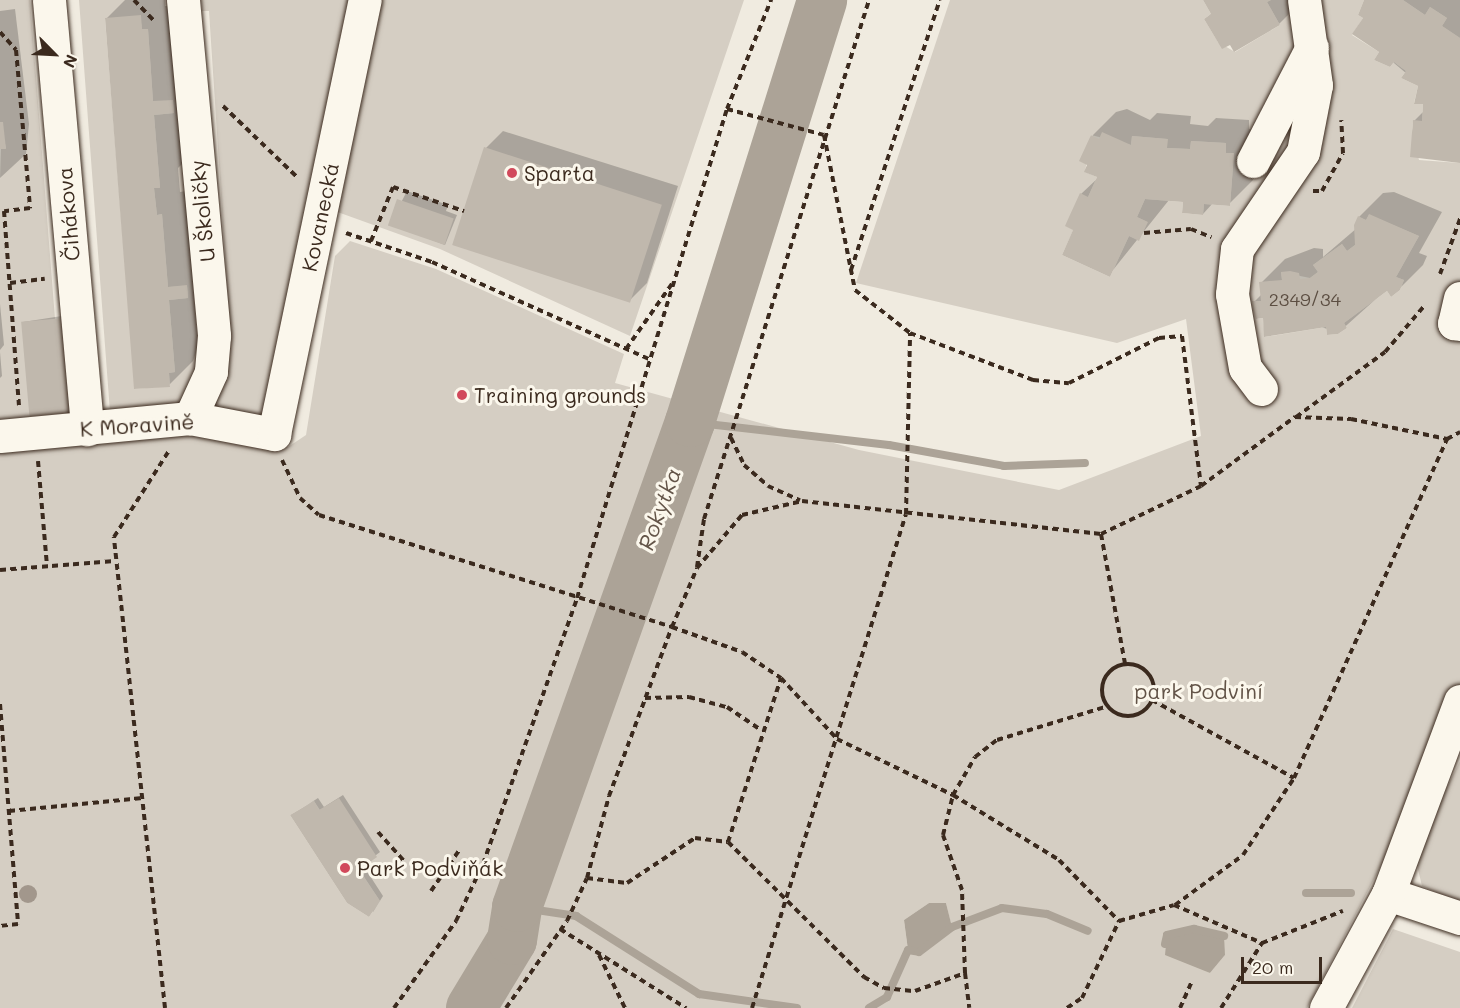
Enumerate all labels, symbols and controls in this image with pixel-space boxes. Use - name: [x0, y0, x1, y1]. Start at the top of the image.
- north arrow: [24, 24, 84, 84]
- text: N: [59, 52, 83, 71]
- street label: U Školičky: [184, 159, 220, 263]
- street label: Kovanecká: [296, 160, 344, 274]
- place label: Sparta: [524, 160, 595, 186]
- street label: Čihákova: [51, 166, 85, 262]
- marker: Sparta: [505, 166, 519, 180]
- house number: 2349/34: [1269, 288, 1341, 310]
- place label: Training grounds: [474, 382, 646, 408]
- marker: Training grounds: [455, 388, 469, 402]
- street label: K Moravině: [79, 408, 195, 442]
- water label: Rokytka: [632, 464, 686, 554]
- park label: park Podviní: [1135, 678, 1263, 704]
- place label: Park Podviňák: [357, 855, 503, 881]
- marker: Park Podviňák: [338, 861, 352, 875]
- scale bar: [1244, 945, 1325, 983]
- text: 20 m: [1252, 955, 1293, 979]

